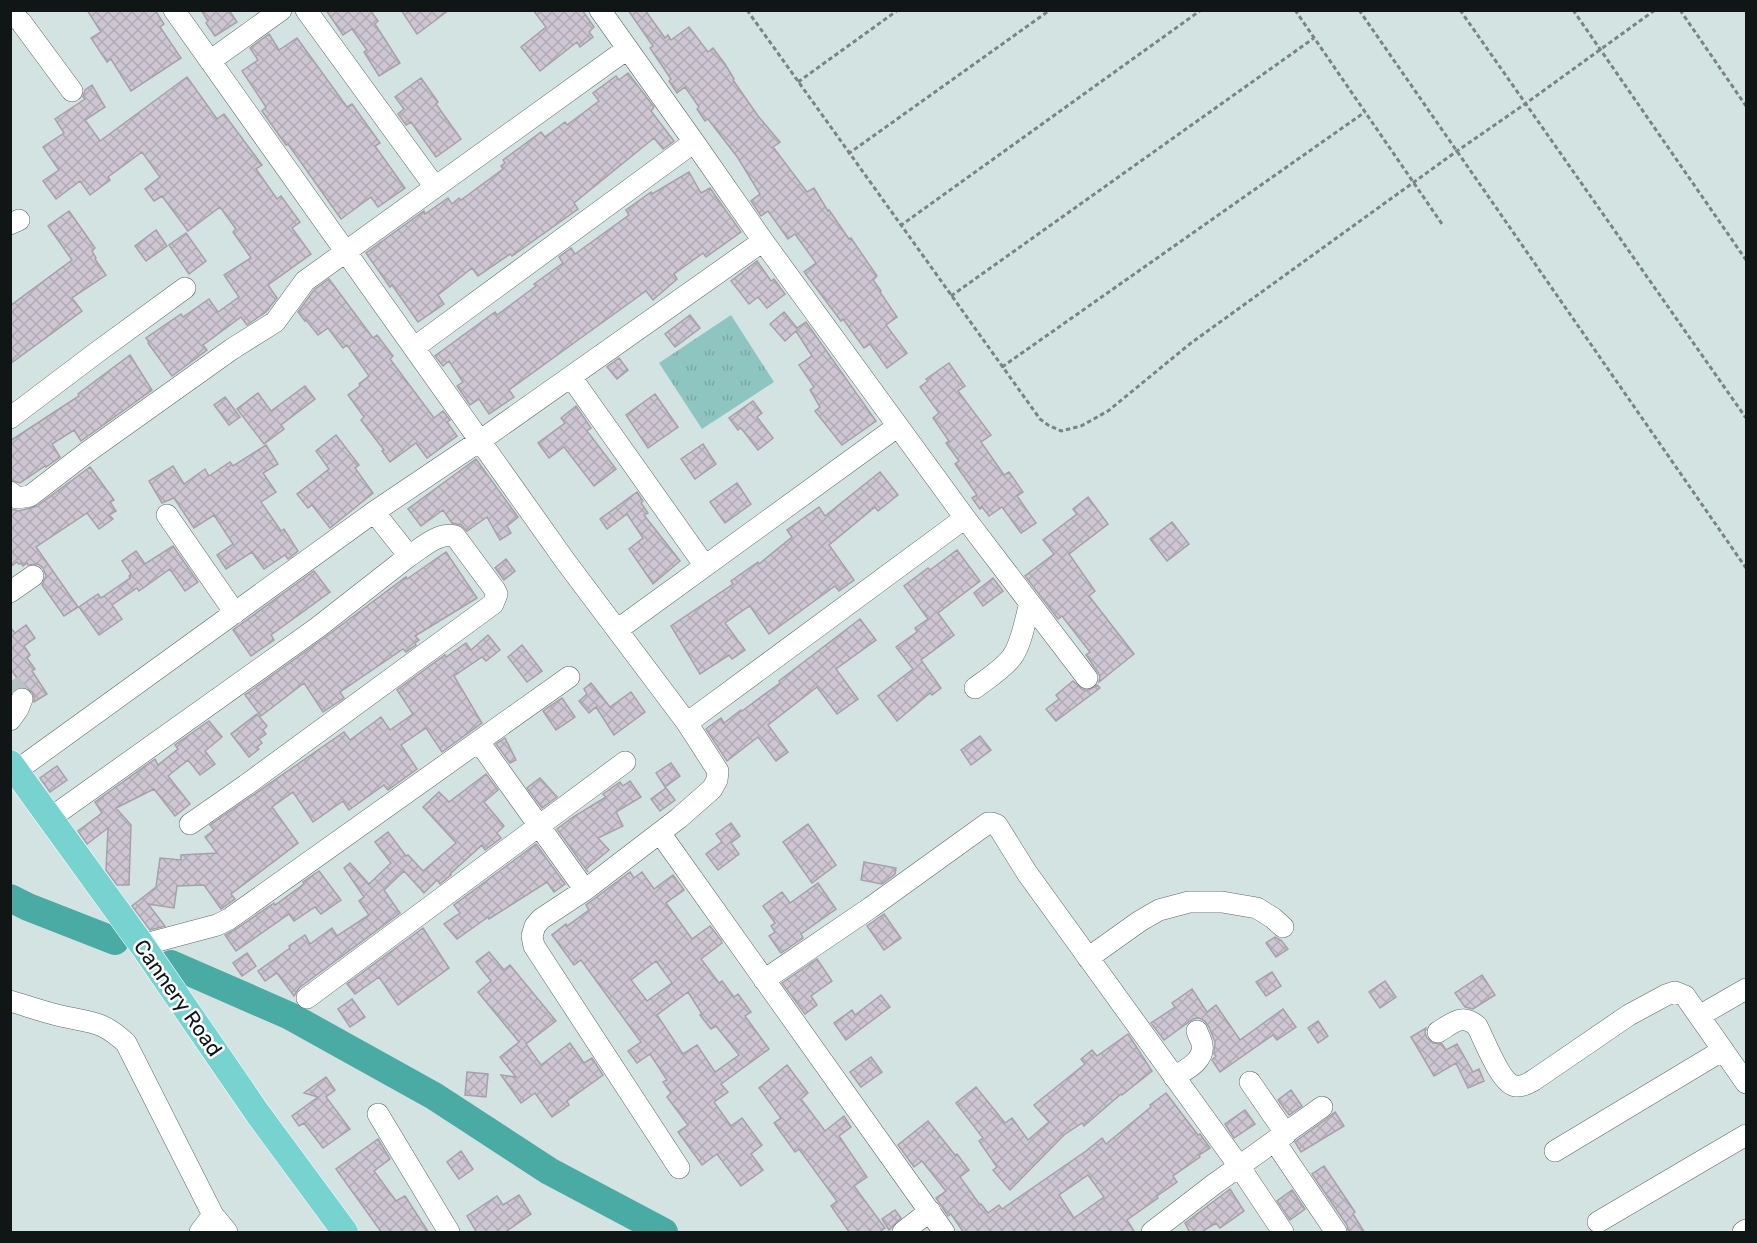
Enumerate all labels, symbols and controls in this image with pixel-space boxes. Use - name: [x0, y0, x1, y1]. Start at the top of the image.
- street label: Cannery Road: [129, 935, 228, 1061]

